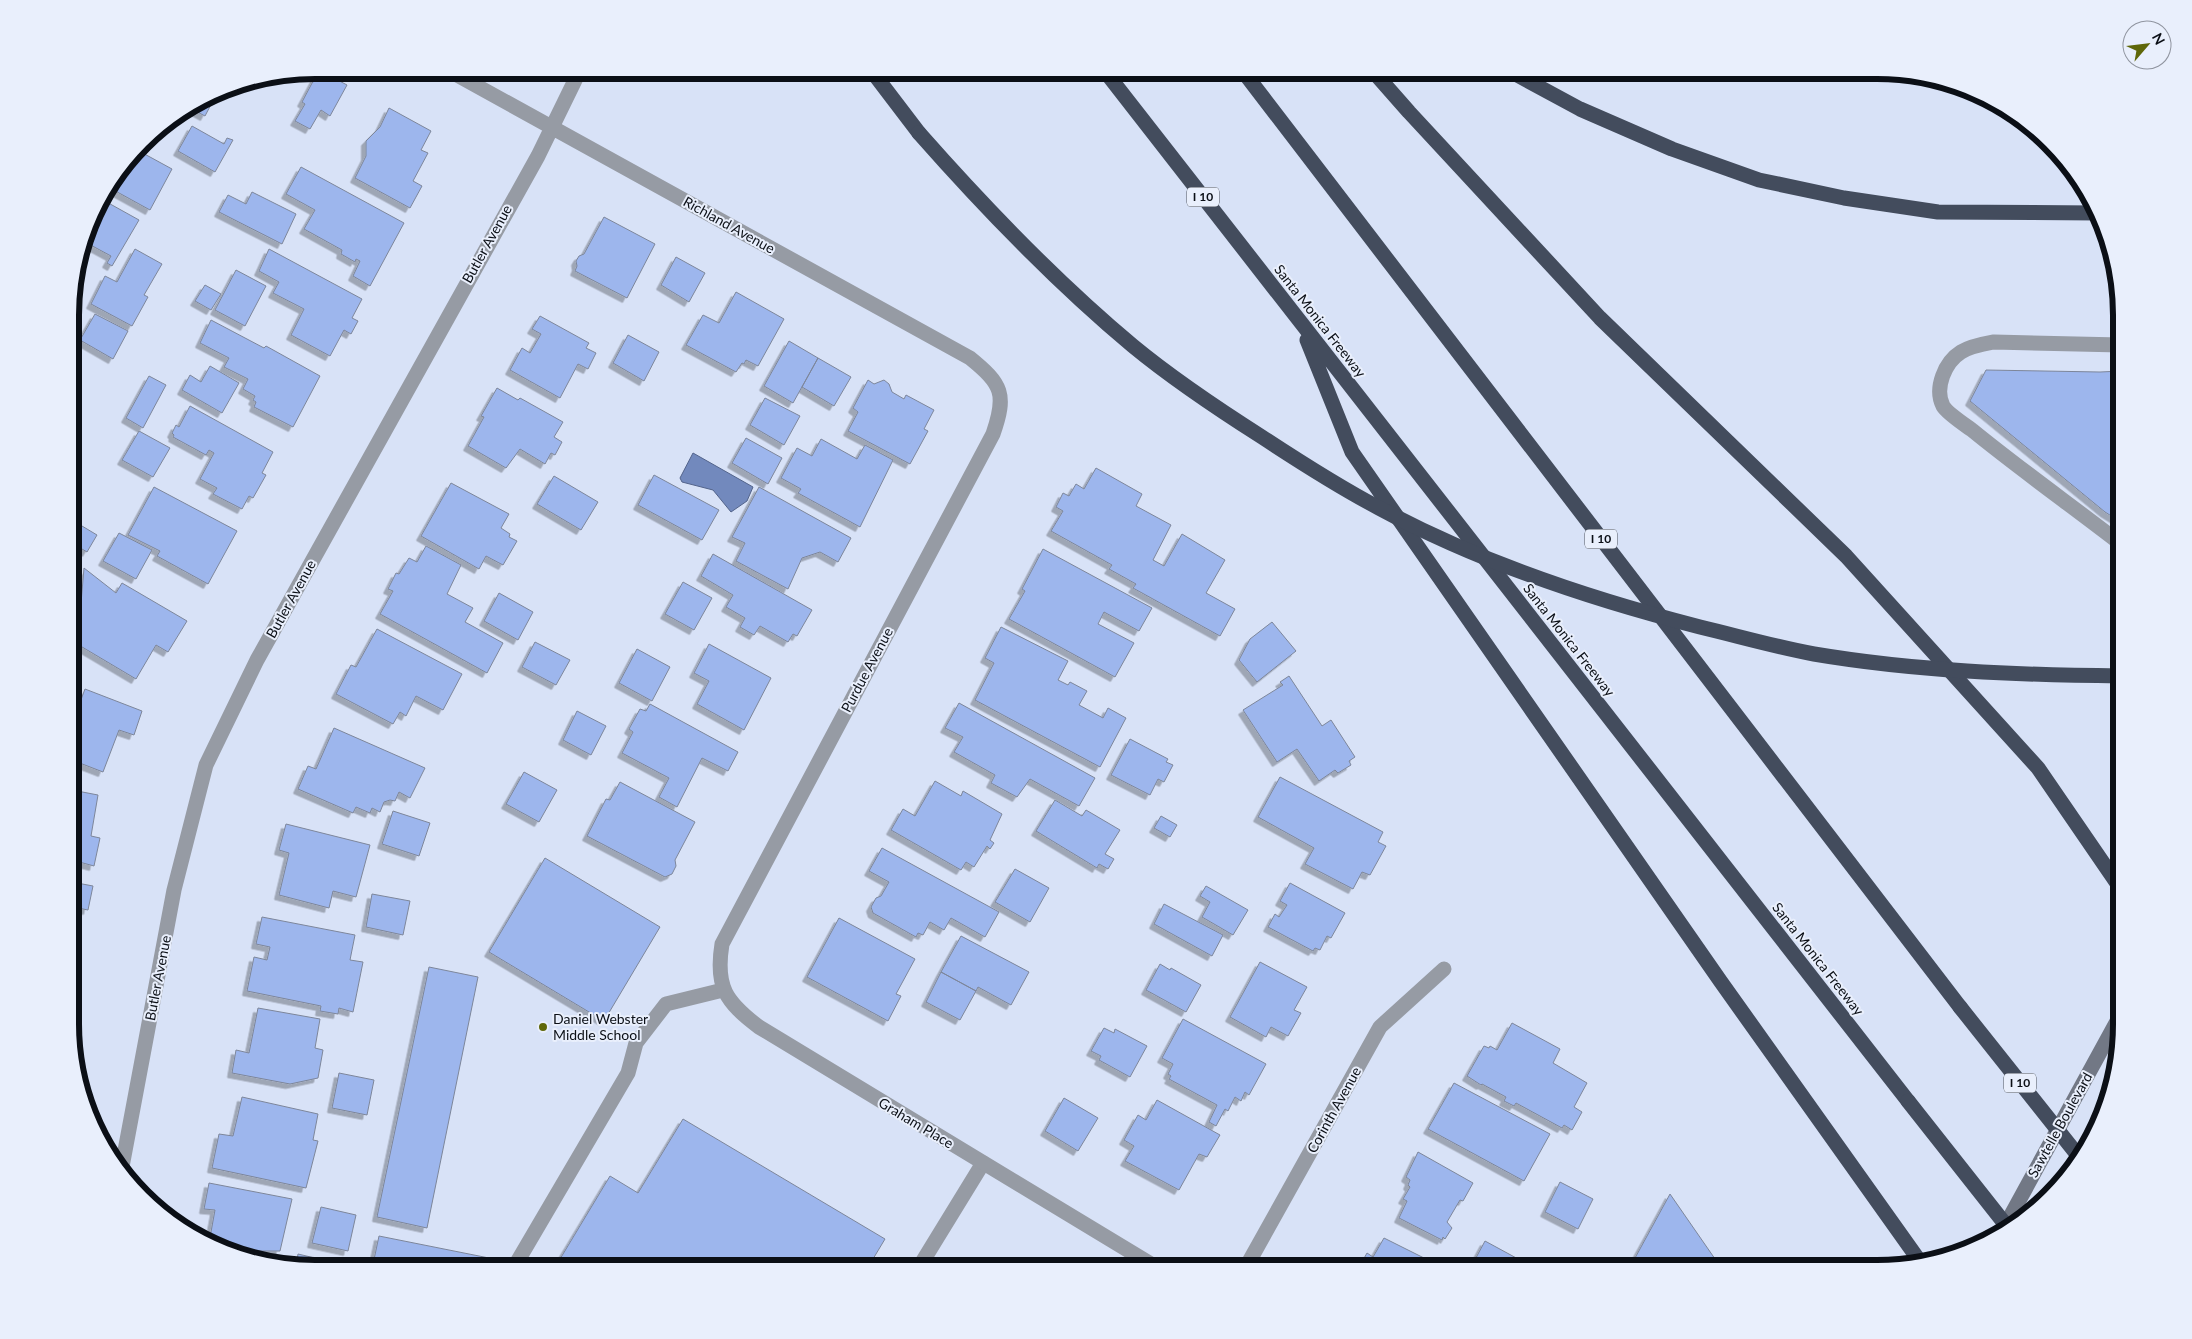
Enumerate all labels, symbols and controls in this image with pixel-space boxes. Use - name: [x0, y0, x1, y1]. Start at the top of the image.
- north arrow: [2122, 20, 2172, 70]
- text: N: [2149, 30, 2169, 47]
- road number: I 10: [1187, 188, 1219, 206]
- street label: Richland Avenue: [681, 192, 778, 257]
- street label: Butler Avenue: [458, 202, 515, 286]
- street label: Santa Monica Freeway: [1271, 261, 1370, 381]
- road number: I 10: [1585, 530, 1617, 548]
- street label: Butler Avenue: [262, 557, 319, 641]
- street label: Santa Monica Freeway: [1520, 580, 1619, 700]
- street label: Purdue Avenue: [837, 625, 896, 715]
- street label: Santa Monica Freeway: [1769, 899, 1868, 1019]
- street label: Butler Avenue: [141, 934, 174, 1022]
- place label: Daniel Webster Middle School: [553, 1010, 648, 1043]
- marker: Daniel Webster Middle School: [537, 1021, 549, 1033]
- street label: Corinth Avenue: [1303, 1064, 1364, 1156]
- street label: Sawtelle Boulevard: [2024, 1069, 2095, 1180]
- road number: I 10: [2004, 1074, 2036, 1092]
- street label: Graham Place: [876, 1094, 957, 1152]

